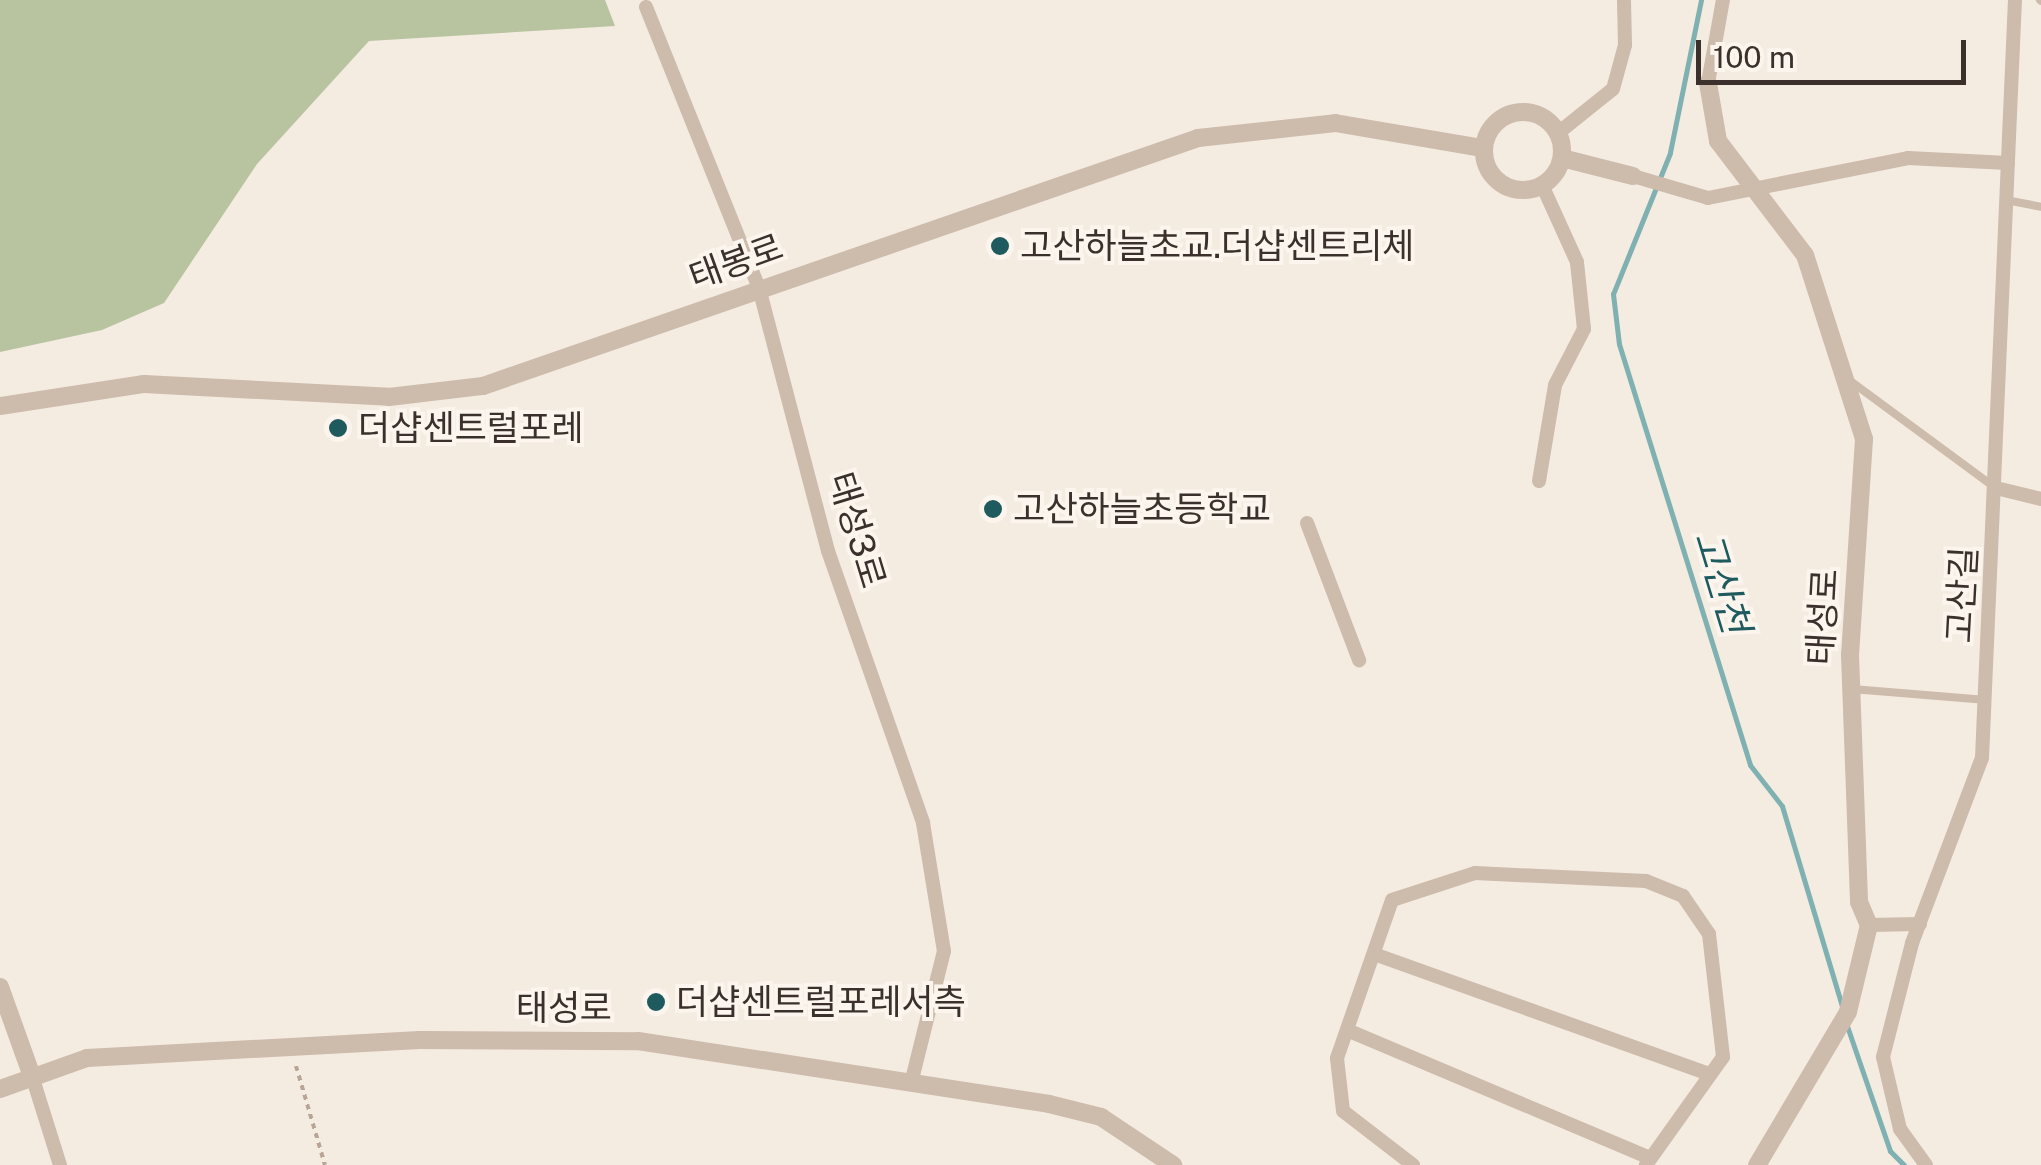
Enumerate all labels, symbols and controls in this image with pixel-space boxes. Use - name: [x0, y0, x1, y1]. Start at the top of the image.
- scale bar: [1701, 20, 1971, 82]
- text: 100 m: [1713, 39, 1795, 75]
- place label: 고산하늘초교.더샵센트리체: [1020, 225, 1414, 267]
- street label: 태봉로: [683, 226, 789, 298]
- marker: 고산하늘초교.더샵센트리체: [989, 235, 1011, 257]
- place label: 더샵센트럴포레: [358, 407, 583, 449]
- marker: 더샵센트럴포레: [327, 417, 349, 439]
- street label: 태성3로: [820, 467, 894, 593]
- place label: 고산하늘초등학교: [1013, 488, 1271, 530]
- marker: 고산하늘초등학교: [982, 498, 1004, 520]
- water label: 고산천: [1685, 525, 1759, 639]
- street label: 고산길: [1939, 546, 1985, 644]
- street label: 태성로: [1800, 568, 1846, 666]
- place label: 더샵센트럴포레서측: [676, 981, 966, 1023]
- street label: 태성로: [516, 987, 612, 1029]
- marker: 더샵센트럴포레서측: [645, 991, 667, 1013]

